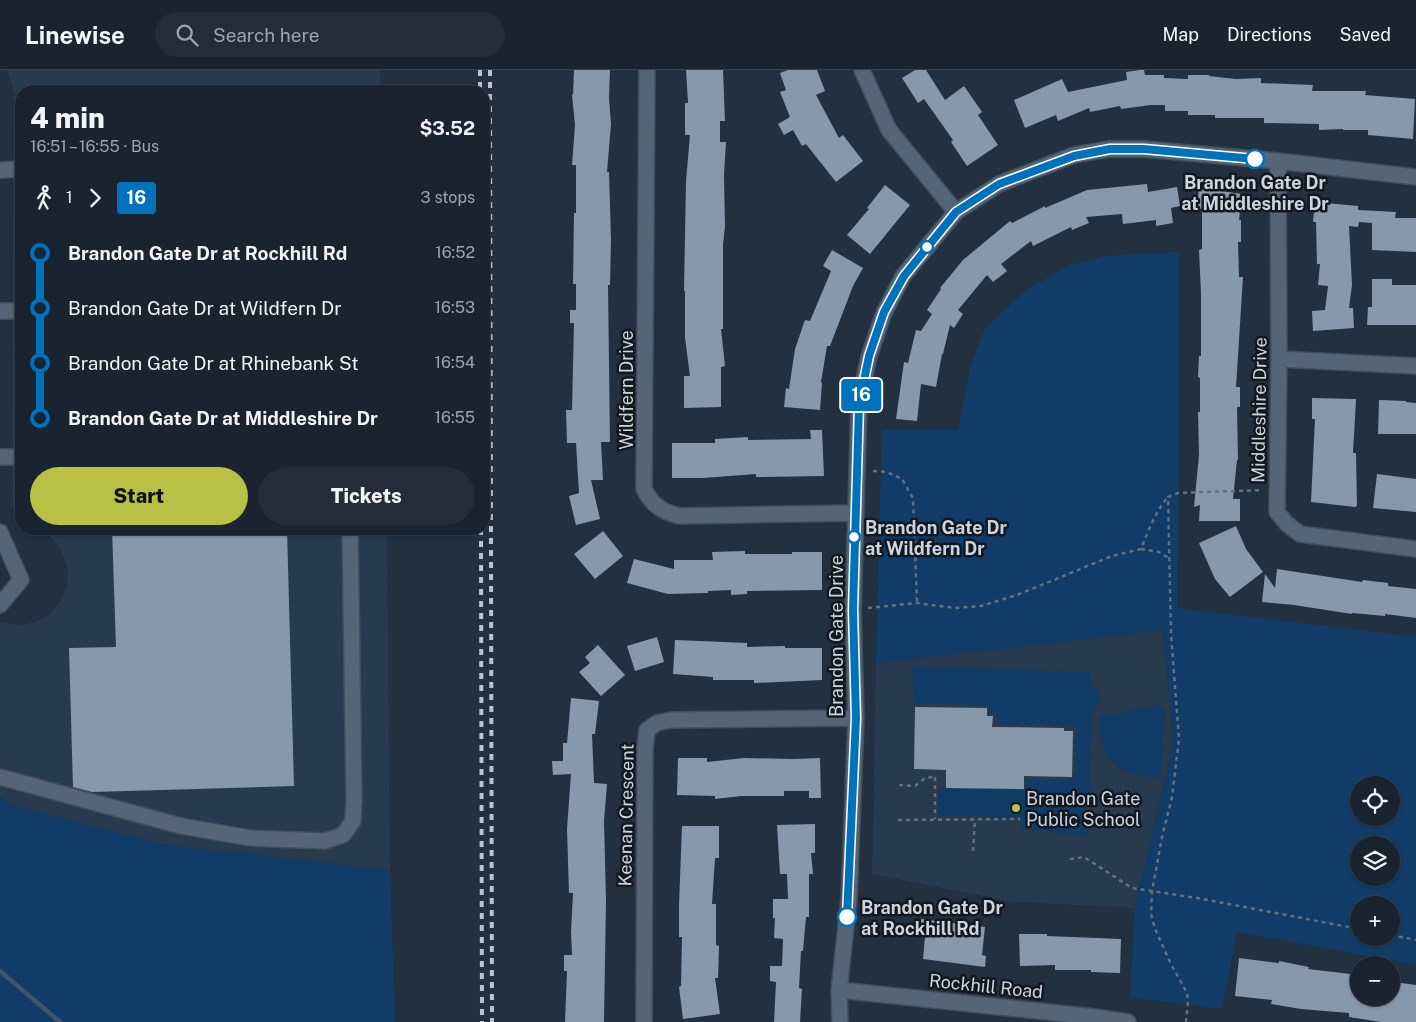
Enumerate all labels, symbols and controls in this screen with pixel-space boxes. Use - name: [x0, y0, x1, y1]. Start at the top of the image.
- search box: [155, 12, 505, 57]
- text: Linewise: [25, 21, 125, 49]
- icon: search: [173, 21, 201, 49]
- text: Search here: [213, 24, 320, 46]
- text: Map: [1162, 24, 1199, 45]
- text: Directions: [1227, 24, 1312, 45]
- text: Saved: [1340, 24, 1391, 45]
- text: 4 min: [30, 101, 105, 134]
- text: $3.52: [419, 117, 475, 139]
- text: 16:51 – 16:55 · Bus: [30, 137, 159, 156]
- marker: Brandon Gate Dr at Middleshire Dr: [1245, 149, 1265, 169]
- place label: Brandon Gate Dr at Middleshire Dr: [1181, 172, 1329, 214]
- icon: walk: [30, 184, 58, 212]
- icon: forward: [81, 184, 109, 212]
- text: 16: [127, 187, 146, 208]
- text: 1: [66, 188, 73, 207]
- text: 3 stops: [420, 188, 475, 207]
- unlabelled marker: [920, 240, 934, 254]
- text: Brandon Gate Dr at Rockhill Rd: [68, 242, 347, 264]
- text: 16:52: [435, 243, 475, 262]
- text: Brandon Gate Dr at Wildfern Dr: [68, 297, 342, 319]
- text: 16:53: [435, 298, 475, 317]
- street label: Wildfern Drive: [616, 330, 637, 450]
- street label: Middleshire Drive: [1247, 337, 1271, 483]
- text: Brandon Gate Dr at Rhinebank St: [68, 352, 359, 374]
- text: 16:54: [435, 353, 475, 372]
- line badge: 16: [838, 379, 884, 411]
- text: 16: [851, 384, 871, 405]
- text: Brandon Gate Dr at Middleshire Dr: [68, 407, 378, 429]
- text: 16:55: [434, 408, 475, 427]
- button: Start: [30, 467, 248, 525]
- button: Tickets: [258, 467, 475, 525]
- place label: Brandon Gate Dr at Wildfern Dr: [865, 517, 1008, 559]
- marker: Brandon Gate Dr at Wildfern Dr: [847, 530, 861, 544]
- street label: Brandon Gate Drive: [826, 555, 847, 717]
- street label: Keenan Crescent: [614, 743, 638, 887]
- map controls: [1350, 776, 1400, 1006]
- button: locate: [1350, 776, 1400, 826]
- place label: Brandon Gate Public School: [1026, 788, 1141, 830]
- marker: Brandon Gate Public School: [1010, 802, 1022, 814]
- button: layers: [1350, 836, 1400, 886]
- button: +: [1350, 896, 1400, 946]
- place label: Brandon Gate Dr at Rockhill Rd: [861, 897, 1004, 939]
- marker: Brandon Gate Dr at Rockhill Rd: [837, 907, 857, 927]
- button: −: [1350, 956, 1400, 1006]
- street label: Rockhill Road: [928, 970, 1044, 1002]

